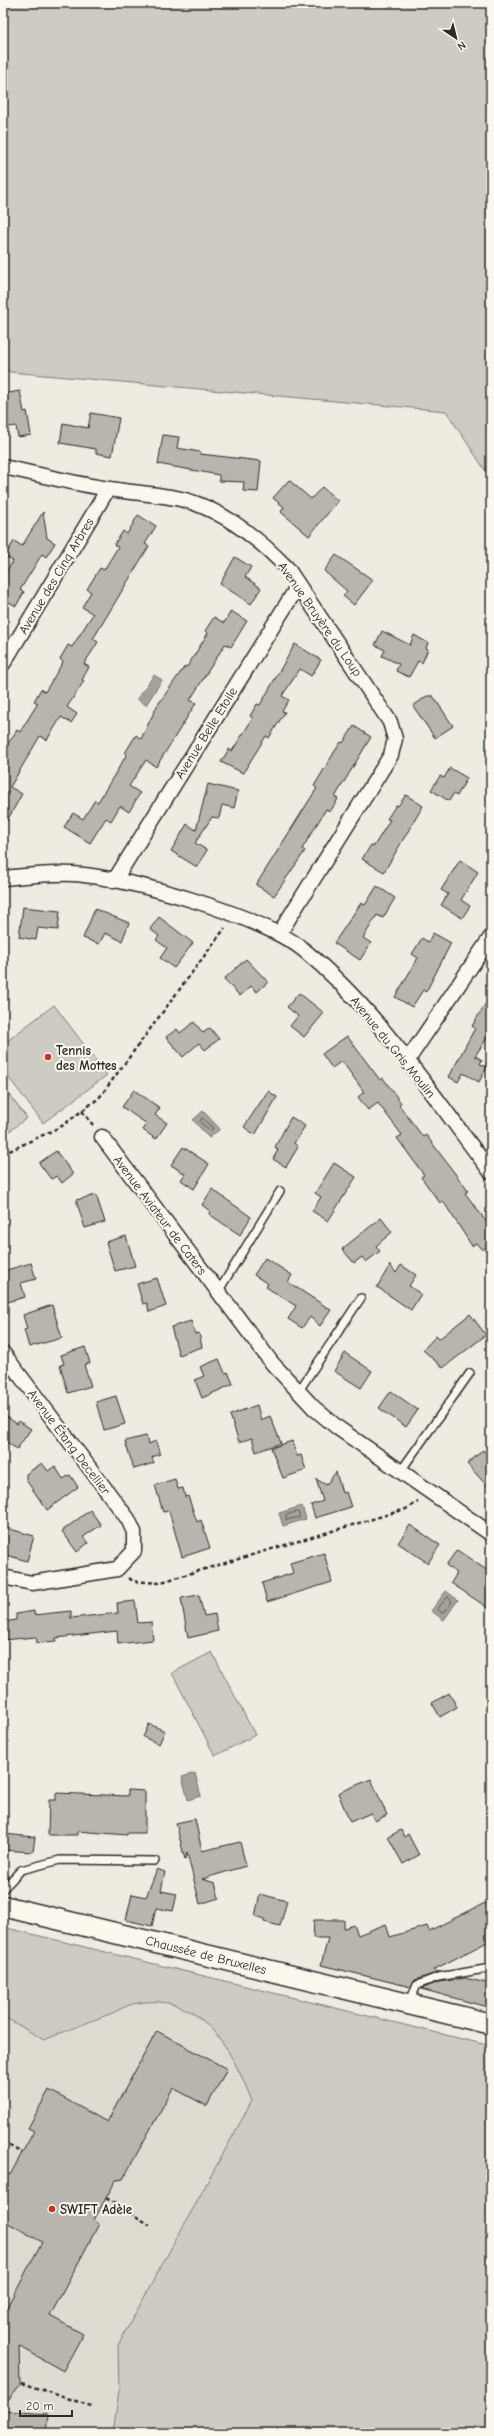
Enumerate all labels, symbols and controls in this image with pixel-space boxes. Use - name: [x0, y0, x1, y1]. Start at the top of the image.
- north arrow: [436, 18, 476, 58]
- text: N: [455, 38, 468, 53]
- street label: Avenue des Cinq Arbres: [15, 515, 97, 637]
- street label: Avenue Bruyère du Loup: [275, 559, 365, 679]
- street label: Avenue Belle Etoile: [172, 684, 241, 782]
- street label: Avenue du Gris Moulin: [347, 993, 439, 1101]
- place label: Tennis des Mottes: [56, 1043, 117, 1073]
- marker: Tennis des Mottes: [43, 1052, 53, 1062]
- street label: Avenue Aviateur de Caters: [110, 1152, 210, 1278]
- street label: Avenue Étang Decellier: [24, 1386, 115, 1498]
- street label: Chaussée de Bruxelles: [144, 1933, 268, 1977]
- place label: SWIFT Adèle: [60, 2202, 133, 2217]
- marker: SWIFT Adèle: [47, 2204, 57, 2214]
- scale bar: [20, 2392, 72, 2418]
- text: 20 m: [26, 2399, 54, 2413]

